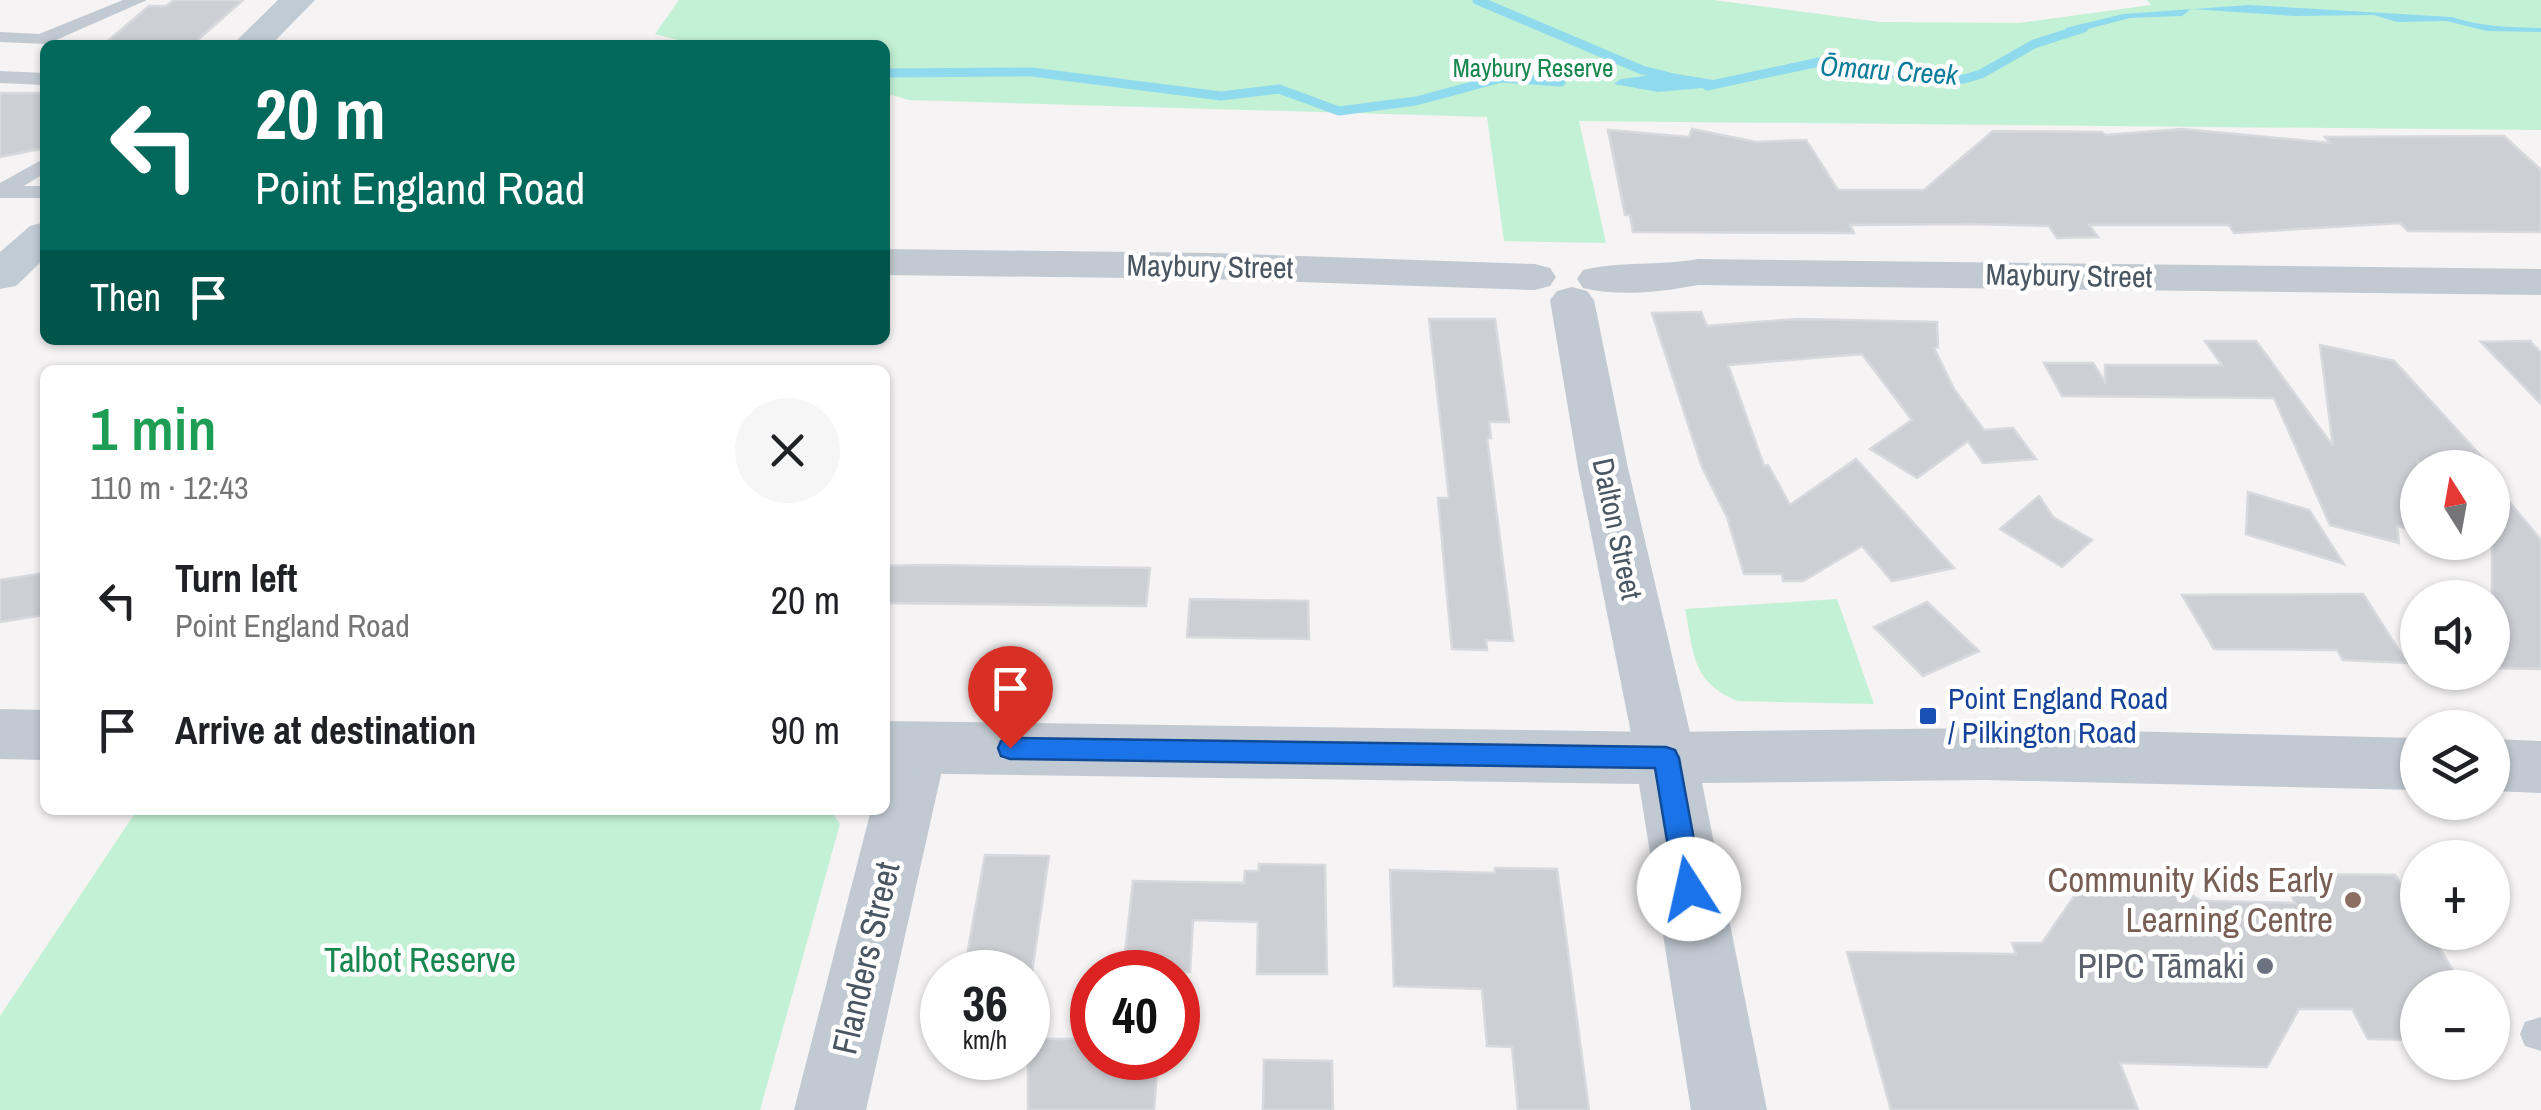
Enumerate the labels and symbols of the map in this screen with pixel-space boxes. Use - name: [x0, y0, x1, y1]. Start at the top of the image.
- water label: Ōmaru Creek: [1819, 46, 1961, 94]
- park label: Maybury Reserve: [1453, 51, 1613, 85]
- street label: Maybury Street: [1126, 245, 1294, 287]
- street label: Maybury Street: [1985, 254, 2153, 296]
- north arrow: [2400, 450, 2510, 560]
- street label: Dalton Street: [1583, 454, 1652, 603]
- pin: [968, 646, 1053, 749]
- place label: Point England Road / Pilkington Road: [1948, 678, 2168, 752]
- marker: Point England Road / Pilkington Road: [1917, 705, 1939, 727]
- position arrow: [1637, 837, 1741, 941]
- place label: Community Kids Early Learning Centre: [2048, 856, 2334, 943]
- street label: Flanders Street: [821, 857, 910, 1059]
- marker: Community Kids Early Learning Centre: [2342, 889, 2364, 911]
- park label: Talbot Reserve: [324, 936, 516, 983]
- place label: PIPC Tāmaki: [2077, 942, 2245, 989]
- speed limit sign: 40: [1070, 950, 1200, 1080]
- marker: PIPC Tāmaki: [2254, 955, 2276, 977]

